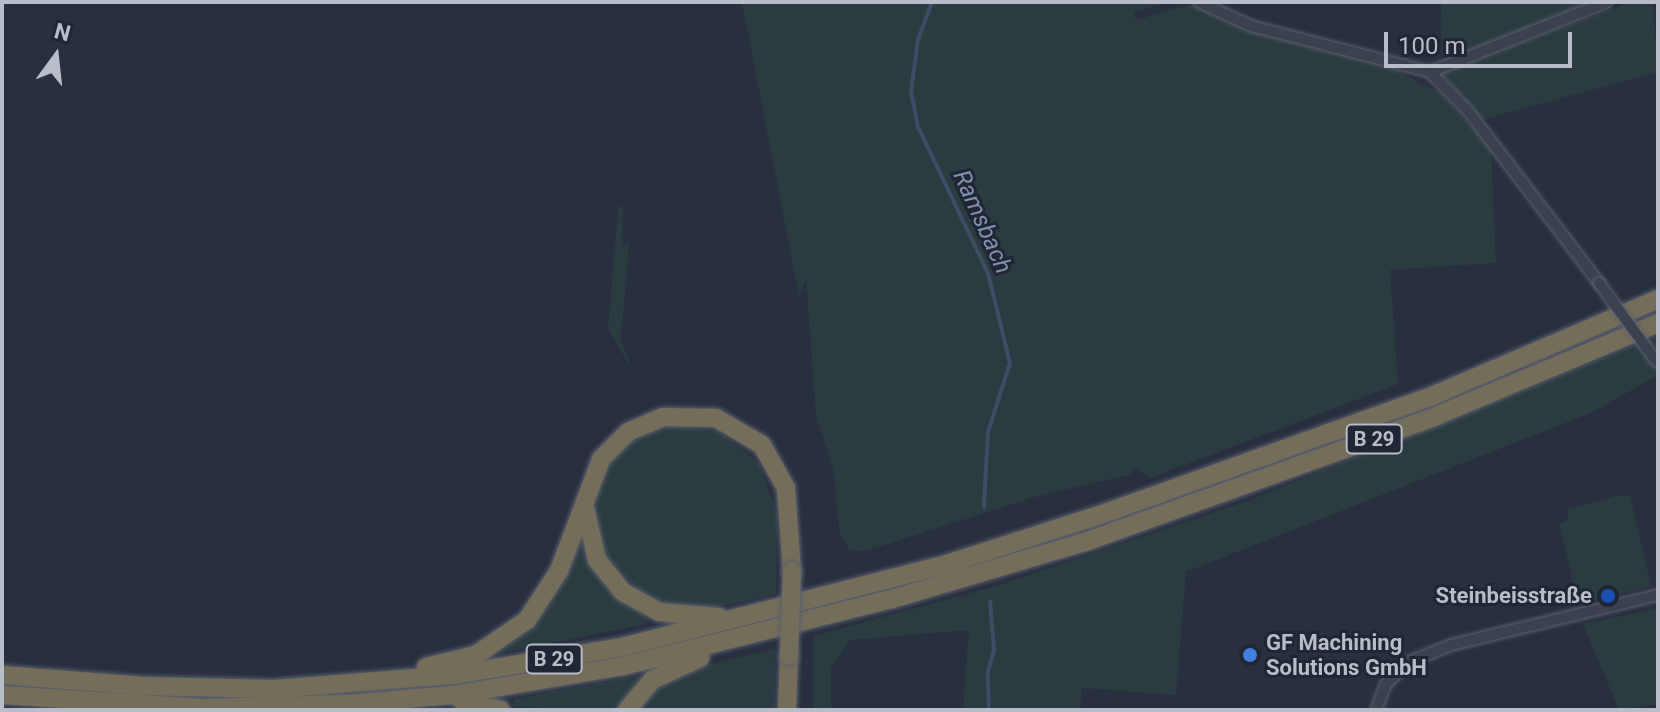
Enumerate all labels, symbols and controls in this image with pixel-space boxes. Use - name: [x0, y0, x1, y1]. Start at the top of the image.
- north arrow: [16, 16, 96, 96]
- scale bar: [1388, 16, 1576, 66]
- text: N: [52, 18, 73, 46]
- text: 100 m: [1398, 32, 1465, 60]
- water label: Ramsbach: [946, 166, 1018, 278]
- road number: B 29: [1344, 423, 1404, 455]
- place label: Steinbeisstraße: [1436, 583, 1592, 609]
- marker: Steinbeisstraße: [1599, 587, 1617, 605]
- place label: GF Machining Solutions GmbH: [1266, 629, 1427, 680]
- road number: B 29: [524, 643, 584, 675]
- marker: GF Machining Solutions GmbH: [1241, 646, 1259, 664]

